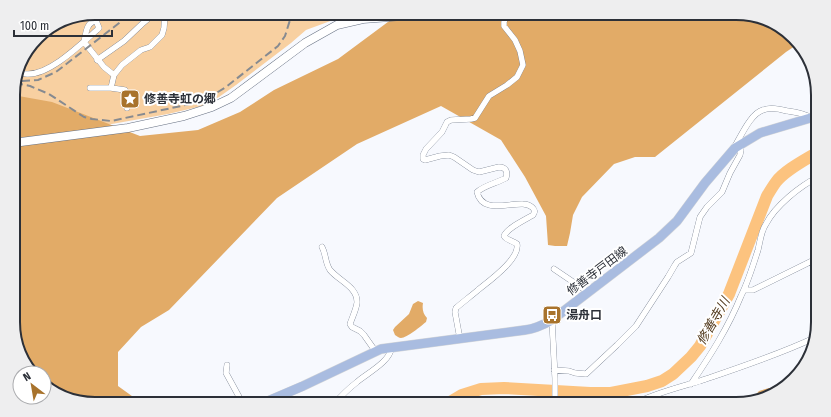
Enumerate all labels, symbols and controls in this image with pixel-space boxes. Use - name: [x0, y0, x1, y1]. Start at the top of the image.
- scale bar: [14, 12, 112, 38]
- text: 100 m: [20, 19, 49, 33]
- place icon: 修善寺虹の郷: [119, 88, 141, 110]
- place label: 修善寺虹の郷: [144, 92, 216, 106]
- street label: 修善寺戸田線: [564, 244, 630, 298]
- water label: 修善寺川: [694, 293, 733, 347]
- bus stop icon: 湯舟口: [541, 304, 563, 326]
- place label: 湯舟口: [566, 308, 602, 322]
- north arrow: [12, 365, 52, 405]
- text: N: [21, 370, 33, 384]

